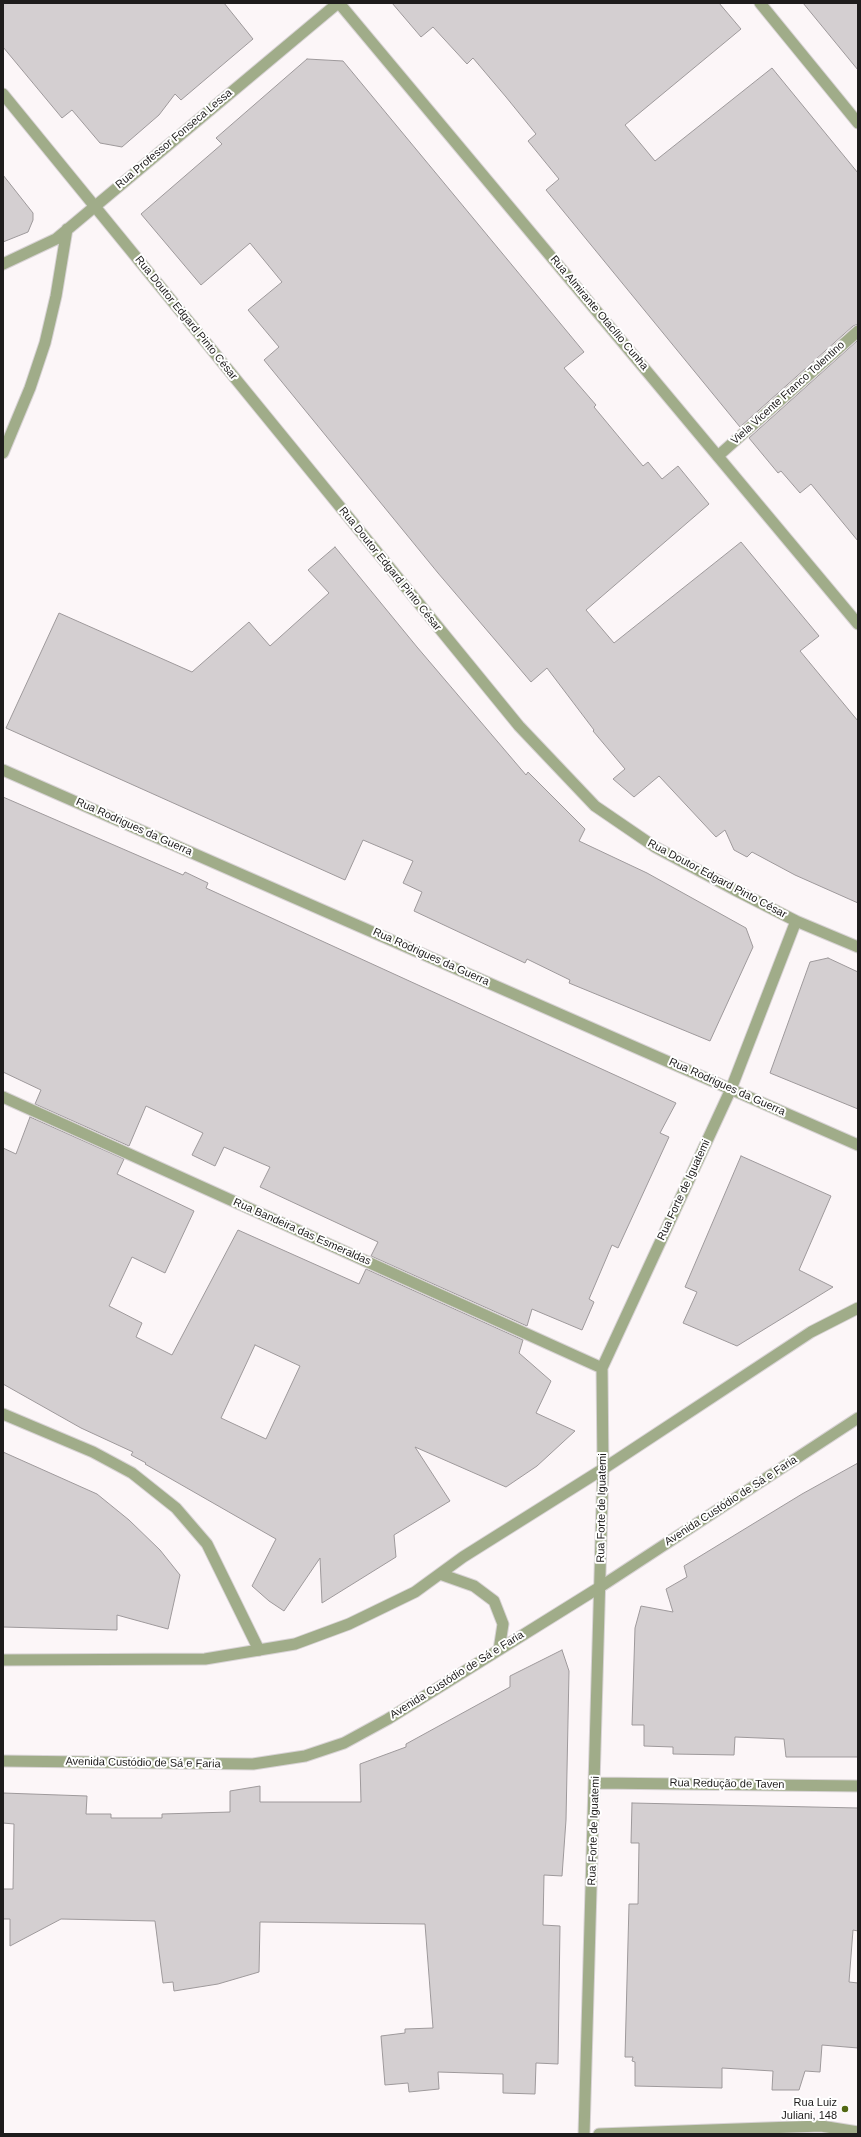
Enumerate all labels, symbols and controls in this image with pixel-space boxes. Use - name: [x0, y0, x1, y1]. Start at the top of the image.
- street label: Rua Professor Fonseca Lessa: [113, 86, 235, 192]
- street label: Rua Doutor Edgard Pinto César: [132, 253, 240, 383]
- street label: Rua Almirante Otacílio Cunha: [547, 253, 651, 373]
- street label: Viela Vicente Franco Tolentino: [729, 339, 847, 447]
- street label: Rua Doutor Edgard Pinto César: [336, 504, 444, 634]
- street label: Rua Rodrigues da Guerra: [74, 795, 194, 859]
- street label: Rua Doutor Edgard Pinto César: [645, 837, 789, 921]
- street label: Rua Rodrigues da Guerra: [371, 925, 491, 989]
- street label: Rua Rodrigues da Guerra: [667, 1055, 787, 1119]
- street label: Rua Forte de Iguatemi: [655, 1138, 713, 1242]
- street label: Rua Bandeira das Esmeraldas: [231, 1196, 373, 1268]
- street label: Rua Forte de Iguatemi: [594, 1453, 610, 1563]
- street label: Avenida Custódio de Sá e Faria: [662, 1453, 800, 1549]
- street label: Avenida Custódio de Sá e Faria: [388, 1628, 526, 1722]
- street label: Avenida Custódio de Sá e Faria: [65, 1755, 221, 1771]
- street label: Rua Forte de Iguatemi: [585, 1776, 603, 1886]
- street label: Rua Redução de Taven: [669, 1776, 785, 1792]
- place label: Rua Luiz Juliani, 148: [781, 2096, 837, 2122]
- marker: Rua Luiz Juliani, 148: [840, 2104, 850, 2114]

